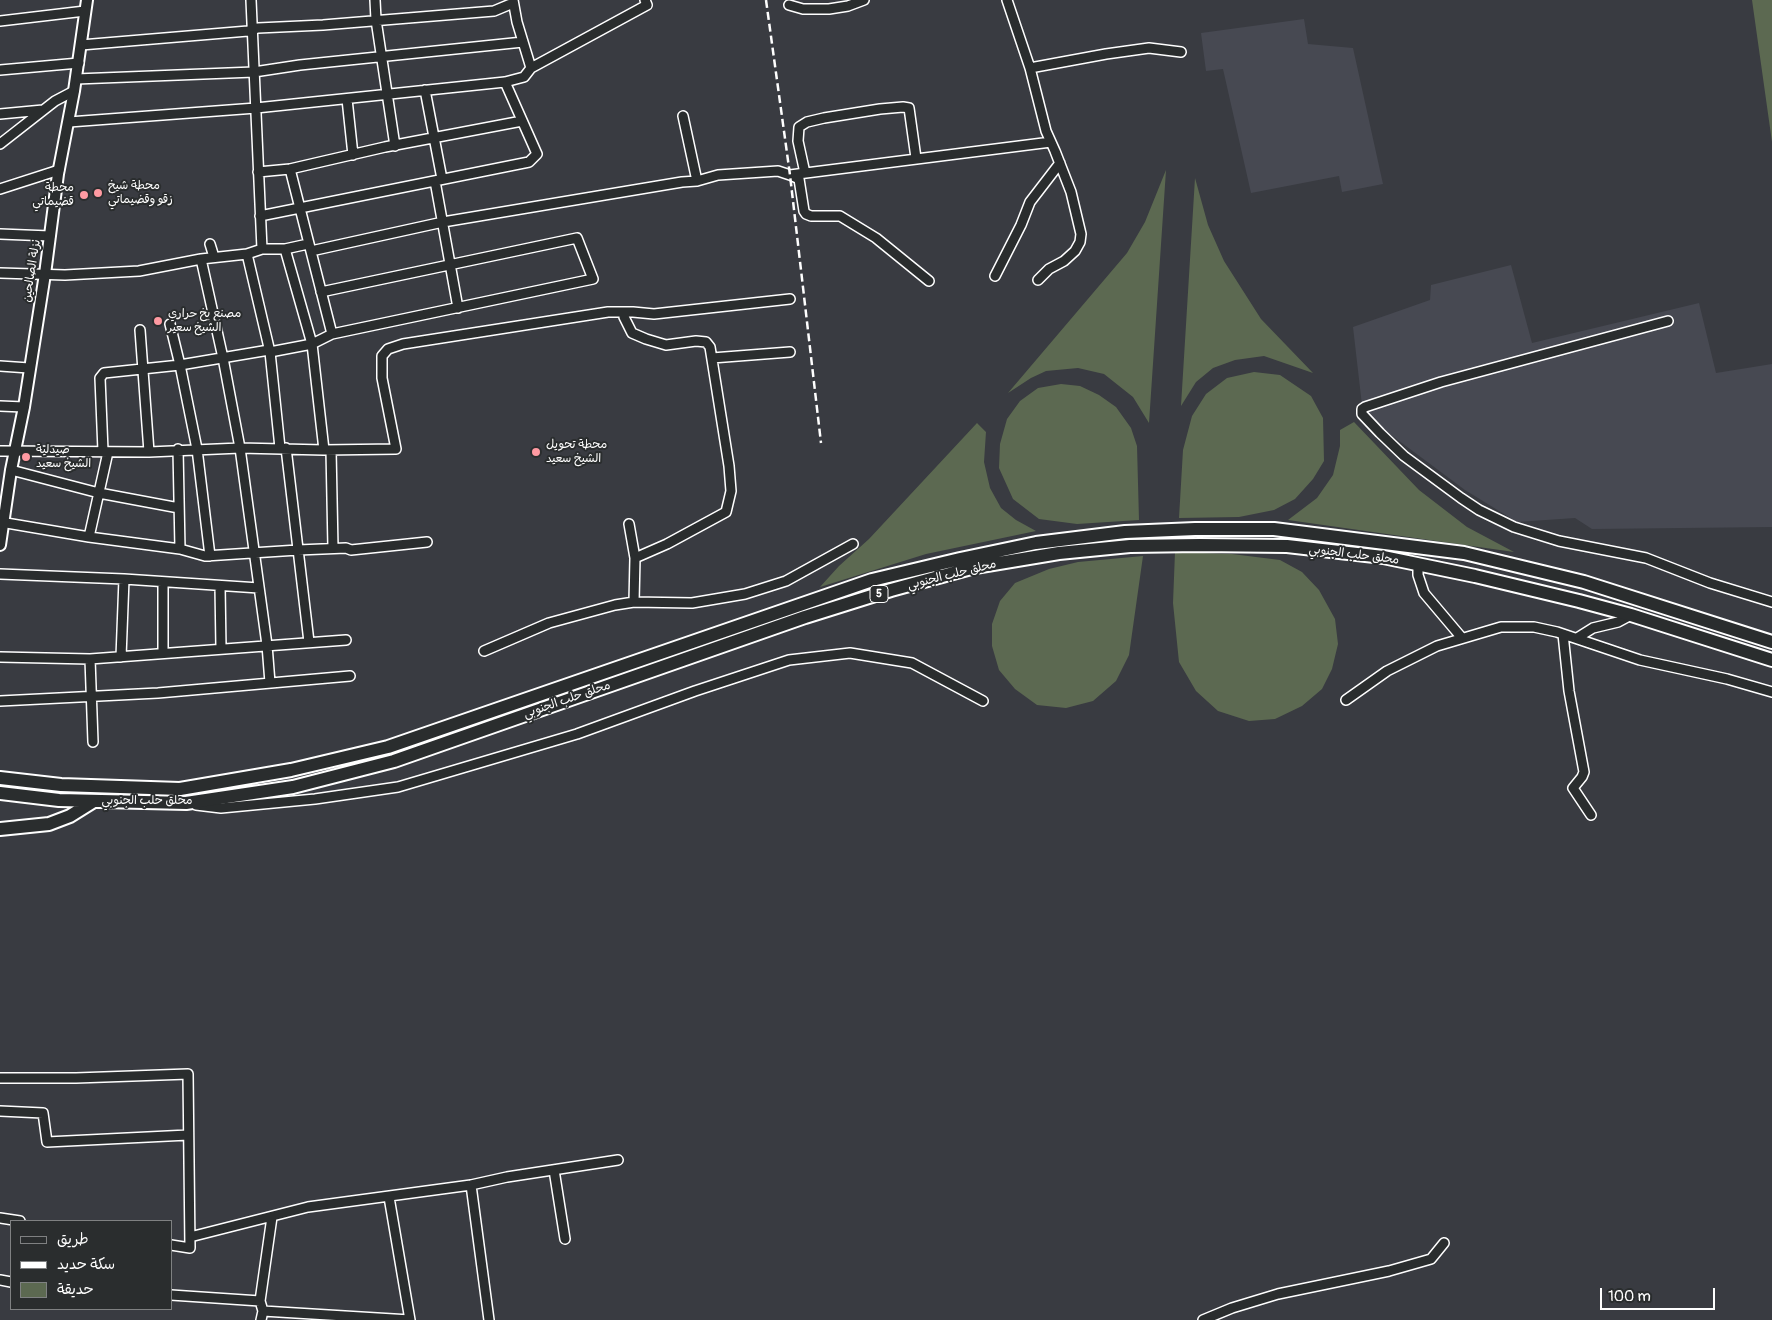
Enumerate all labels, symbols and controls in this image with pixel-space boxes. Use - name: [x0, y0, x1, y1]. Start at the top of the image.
- place label: محطة شيخ زقو وقضيماتي: [108, 179, 173, 207]
- place label: محطة قضيماتي: [32, 181, 74, 209]
- marker: محطة شيخ زقو وقضيماتي: [92, 187, 104, 199]
- marker: محطة قضيماتي: [78, 189, 90, 201]
- street label: نزلة الصالحين: [20, 239, 44, 303]
- place label: مصنع بخ حراري الشيخ سعير: [168, 307, 241, 335]
- marker: مصنع بخ حراري الشيخ سعير: [152, 315, 164, 327]
- place label: محطة تحويل الشيخ سعيد: [546, 438, 607, 466]
- place label: صيدلية الشيخ سعيد: [36, 443, 91, 471]
- marker: محطة تحويل الشيخ سعيد: [530, 446, 542, 458]
- marker: صيدلية الشيخ سعيد: [20, 451, 32, 463]
- street label: محلق حلب الجنوبي: [1308, 542, 1400, 568]
- street label: محلق حلب الجنوبي: [906, 557, 998, 593]
- road number: 5: [870, 586, 888, 602]
- street label: محلق حلب الجنوبي: [522, 678, 612, 722]
- street label: محلق حلب الجنوبي: [101, 794, 193, 808]
- legend: [10, 1220, 172, 1310]
- text: طريق: [57, 1230, 89, 1249]
- text: سكة حديد: [57, 1255, 115, 1274]
- scale bar: [1602, 1278, 1717, 1310]
- text: حديقة: [57, 1280, 94, 1299]
- text: 100 m: [1608, 1287, 1651, 1306]

